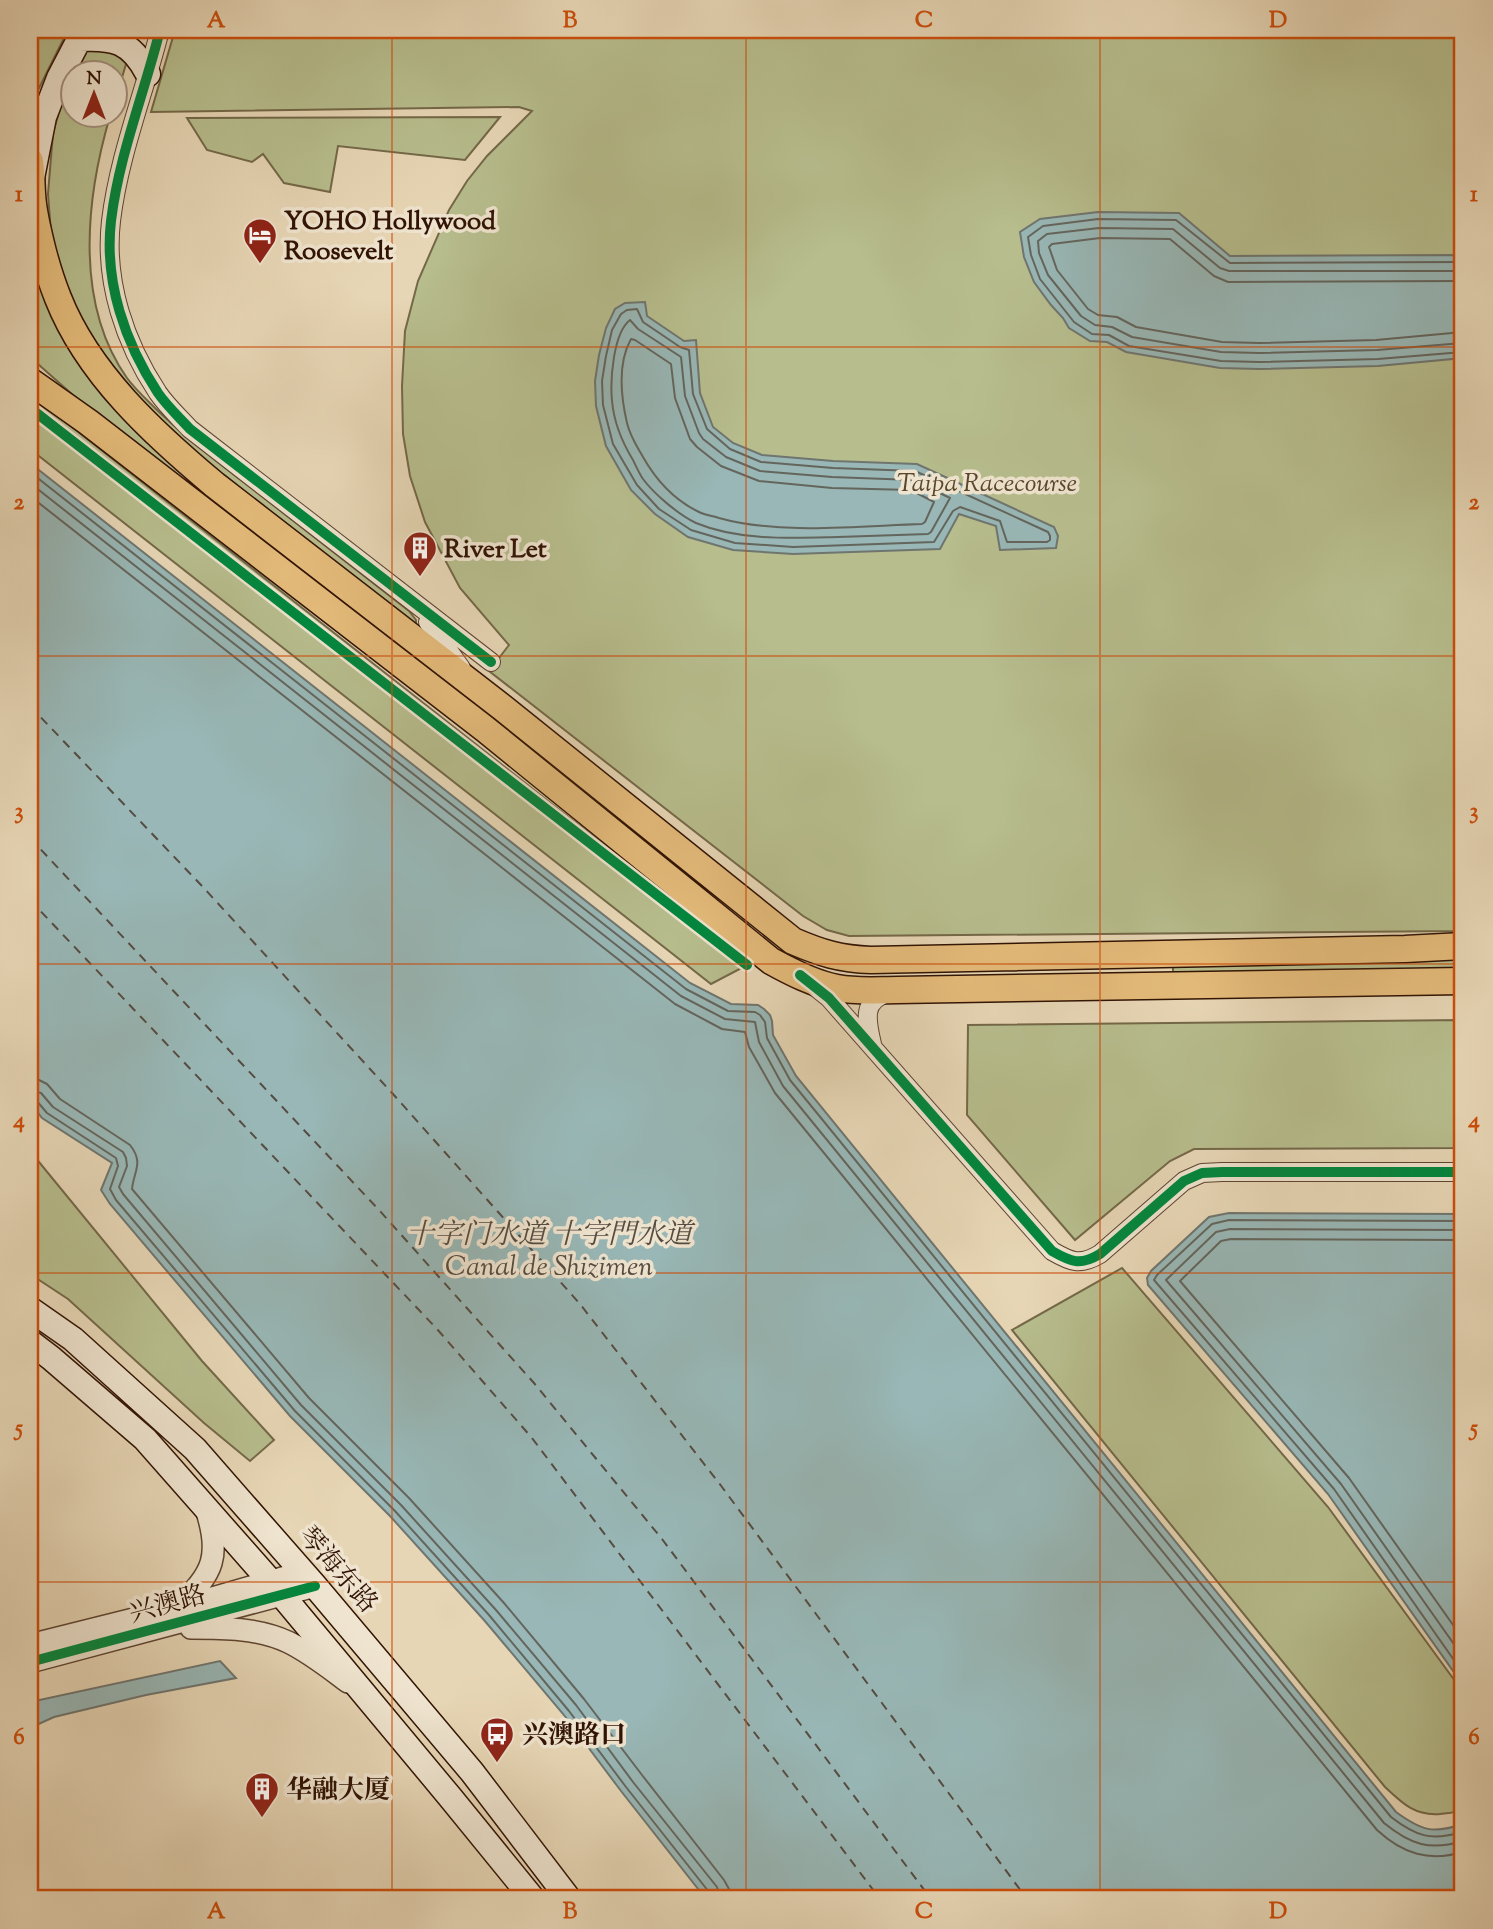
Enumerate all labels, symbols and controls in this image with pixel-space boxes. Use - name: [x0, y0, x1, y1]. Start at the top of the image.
- text: A: [207, 5, 226, 38]
- text: B: [563, 5, 578, 38]
- text: C: [915, 5, 933, 38]
- text: D: [1269, 5, 1287, 38]
- north arrow: [60, 60, 130, 130]
- text: N: [86, 66, 102, 93]
- text: 1: [15, 179, 23, 212]
- text: 1: [1470, 179, 1478, 212]
- place label: YOHO Hollywood Roosevelt: [284, 204, 496, 271]
- hotel icon: YOHO Hollywood Roosevelt: [241, 216, 279, 265]
- park label: Taipa Racecourse: [897, 466, 1077, 503]
- text: 2: [14, 487, 25, 520]
- text: 2: [1469, 487, 1480, 520]
- building icon: River Let: [401, 529, 439, 578]
- place label: River Let: [444, 532, 547, 569]
- text: 3: [14, 796, 24, 829]
- text: 3: [1469, 796, 1479, 829]
- text: 4: [12, 1105, 25, 1138]
- text: 4: [1467, 1105, 1480, 1138]
- water label: 十字门水道 十字門水道 Canal de Shizimen: [406, 1216, 696, 1288]
- text: 5: [13, 1413, 23, 1446]
- text: 5: [1468, 1413, 1478, 1446]
- street label: 琴海东路: [289, 1519, 385, 1622]
- street label: 兴澳路: [125, 1577, 210, 1633]
- bus stop icon: 兴澳路口: [478, 1715, 516, 1764]
- place label: 兴澳路口: [522, 1718, 626, 1755]
- text: 6: [13, 1722, 25, 1755]
- text: 6: [1468, 1722, 1480, 1755]
- building icon: 华融大厦: [243, 1770, 281, 1819]
- place label: 华融大厦: [286, 1773, 390, 1810]
- text: A: [207, 1896, 226, 1929]
- text: B: [563, 1896, 578, 1929]
- text: C: [915, 1896, 933, 1929]
- text: D: [1269, 1896, 1287, 1929]

